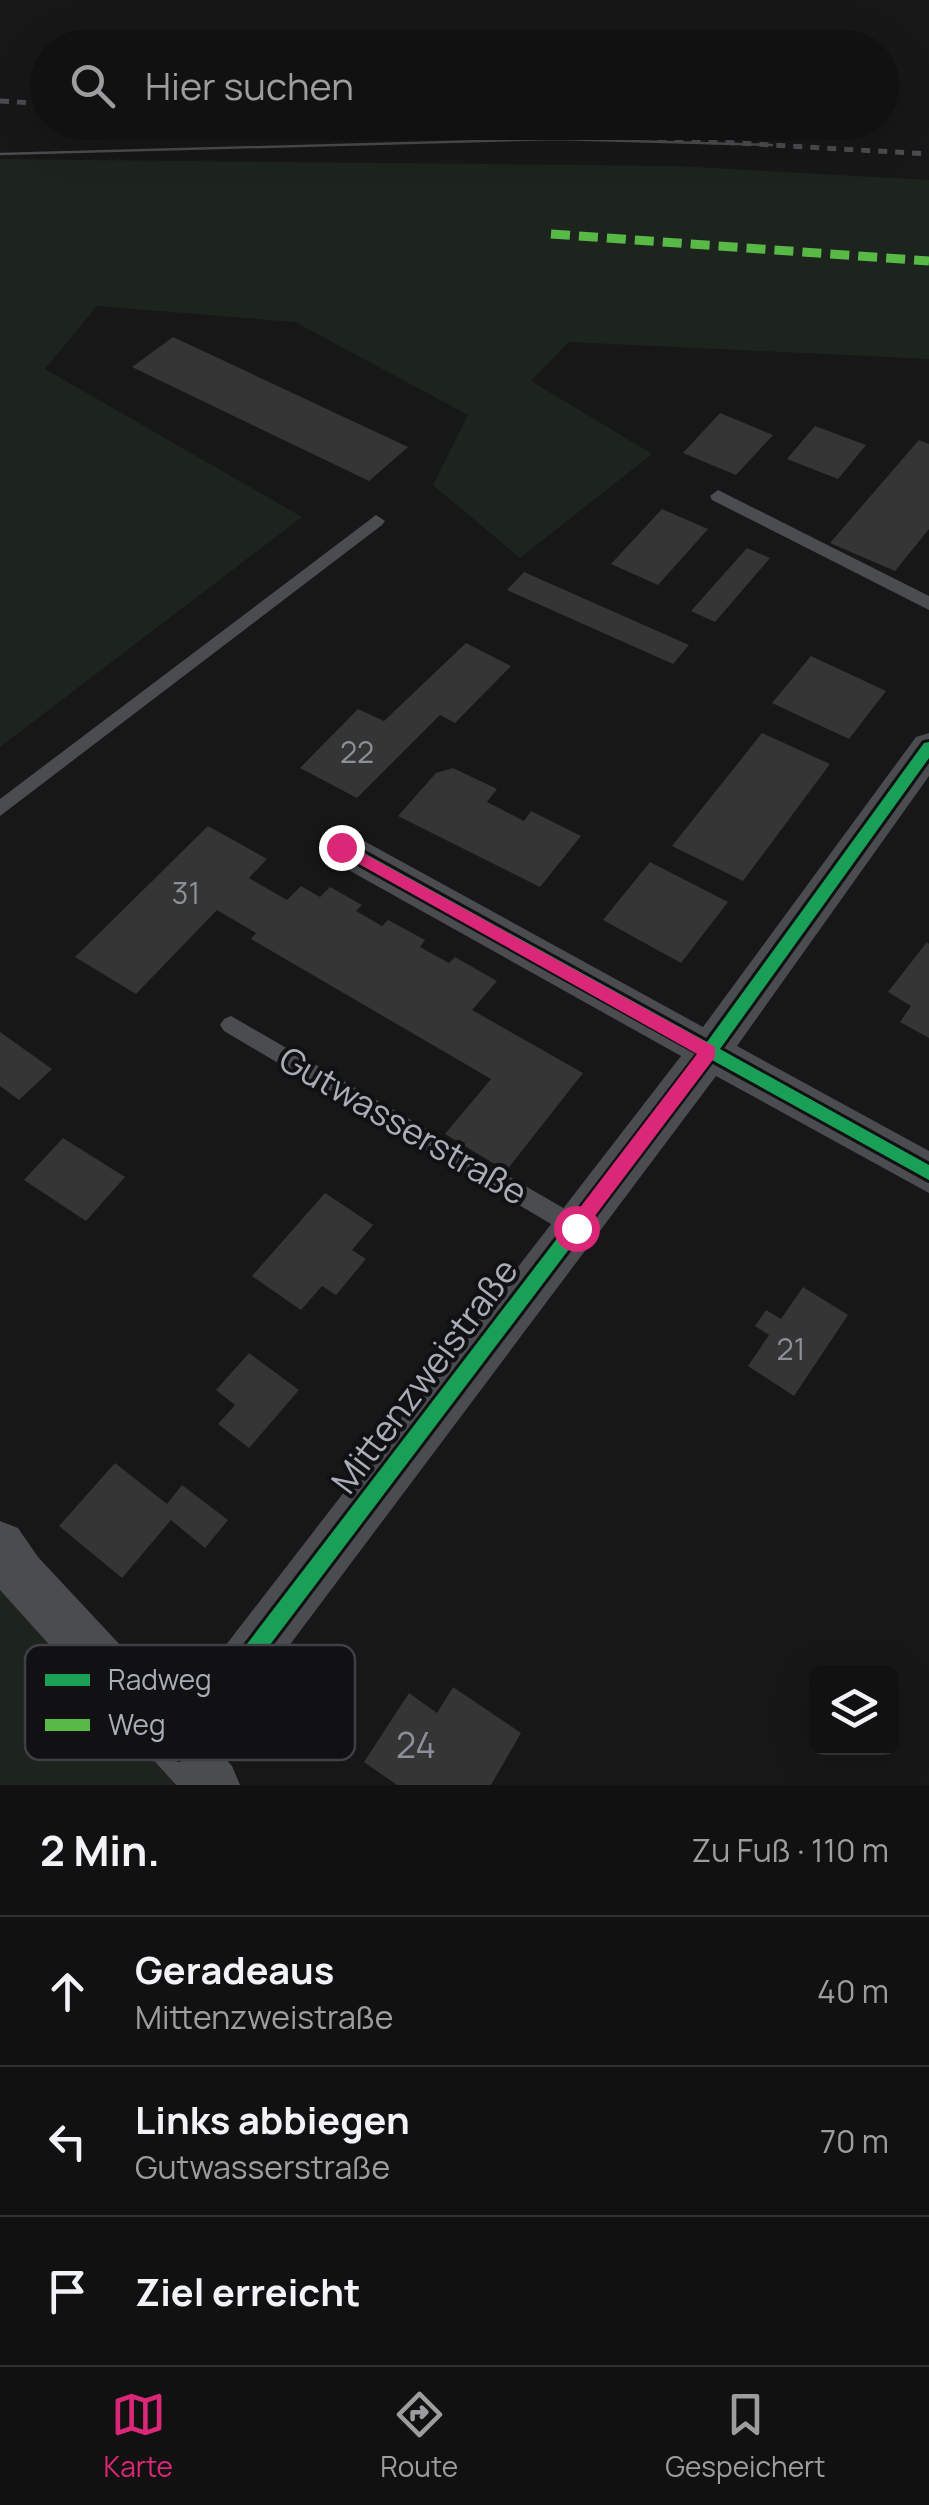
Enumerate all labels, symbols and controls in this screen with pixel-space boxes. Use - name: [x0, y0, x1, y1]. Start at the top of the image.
- search box: [30, 30, 899, 140]
- icon: search: [65, 58, 120, 113]
- text: Hier suchen: [145, 59, 354, 111]
- house number: 22: [340, 731, 374, 772]
- route end: [319, 825, 365, 871]
- house number: 31: [172, 872, 200, 913]
- street label: Gutwasserstraße: [271, 1035, 536, 1216]
- route start: [554, 1206, 600, 1252]
- street label: Mittenzweistraße: [320, 1248, 528, 1503]
- house number: 21: [777, 1328, 805, 1369]
- legend: [25, 1645, 355, 1760]
- text: Radweg: [108, 1660, 212, 1698]
- map controls: [809, 1665, 899, 1755]
- button: layers: [809, 1665, 899, 1755]
- text: Weg: [108, 1705, 165, 1743]
- house number: 24: [396, 1721, 436, 1769]
- text: 2 Min.: [40, 1821, 160, 1879]
- text: Zu Fuß · 110 m: [692, 1828, 889, 1872]
- text: Geradeaus: [135, 1943, 334, 1995]
- icon: ahead: [40, 1964, 95, 2019]
- text: 40 m: [817, 1969, 889, 2013]
- text: Mittenzweistraße: [135, 1995, 394, 2039]
- text: Links abbiegen: [135, 2093, 410, 2145]
- icon: left: [40, 2114, 95, 2169]
- text: 70 m: [820, 2119, 889, 2163]
- text: Gutwasserstraße: [135, 2145, 390, 2189]
- icon: arrive: [40, 2264, 95, 2319]
- text: Ziel erreicht: [135, 2265, 360, 2317]
- tab: Karte: [104, 2387, 173, 2485]
- tab: Route: [380, 2387, 458, 2485]
- tab: Gespeichert: [665, 2387, 825, 2485]

